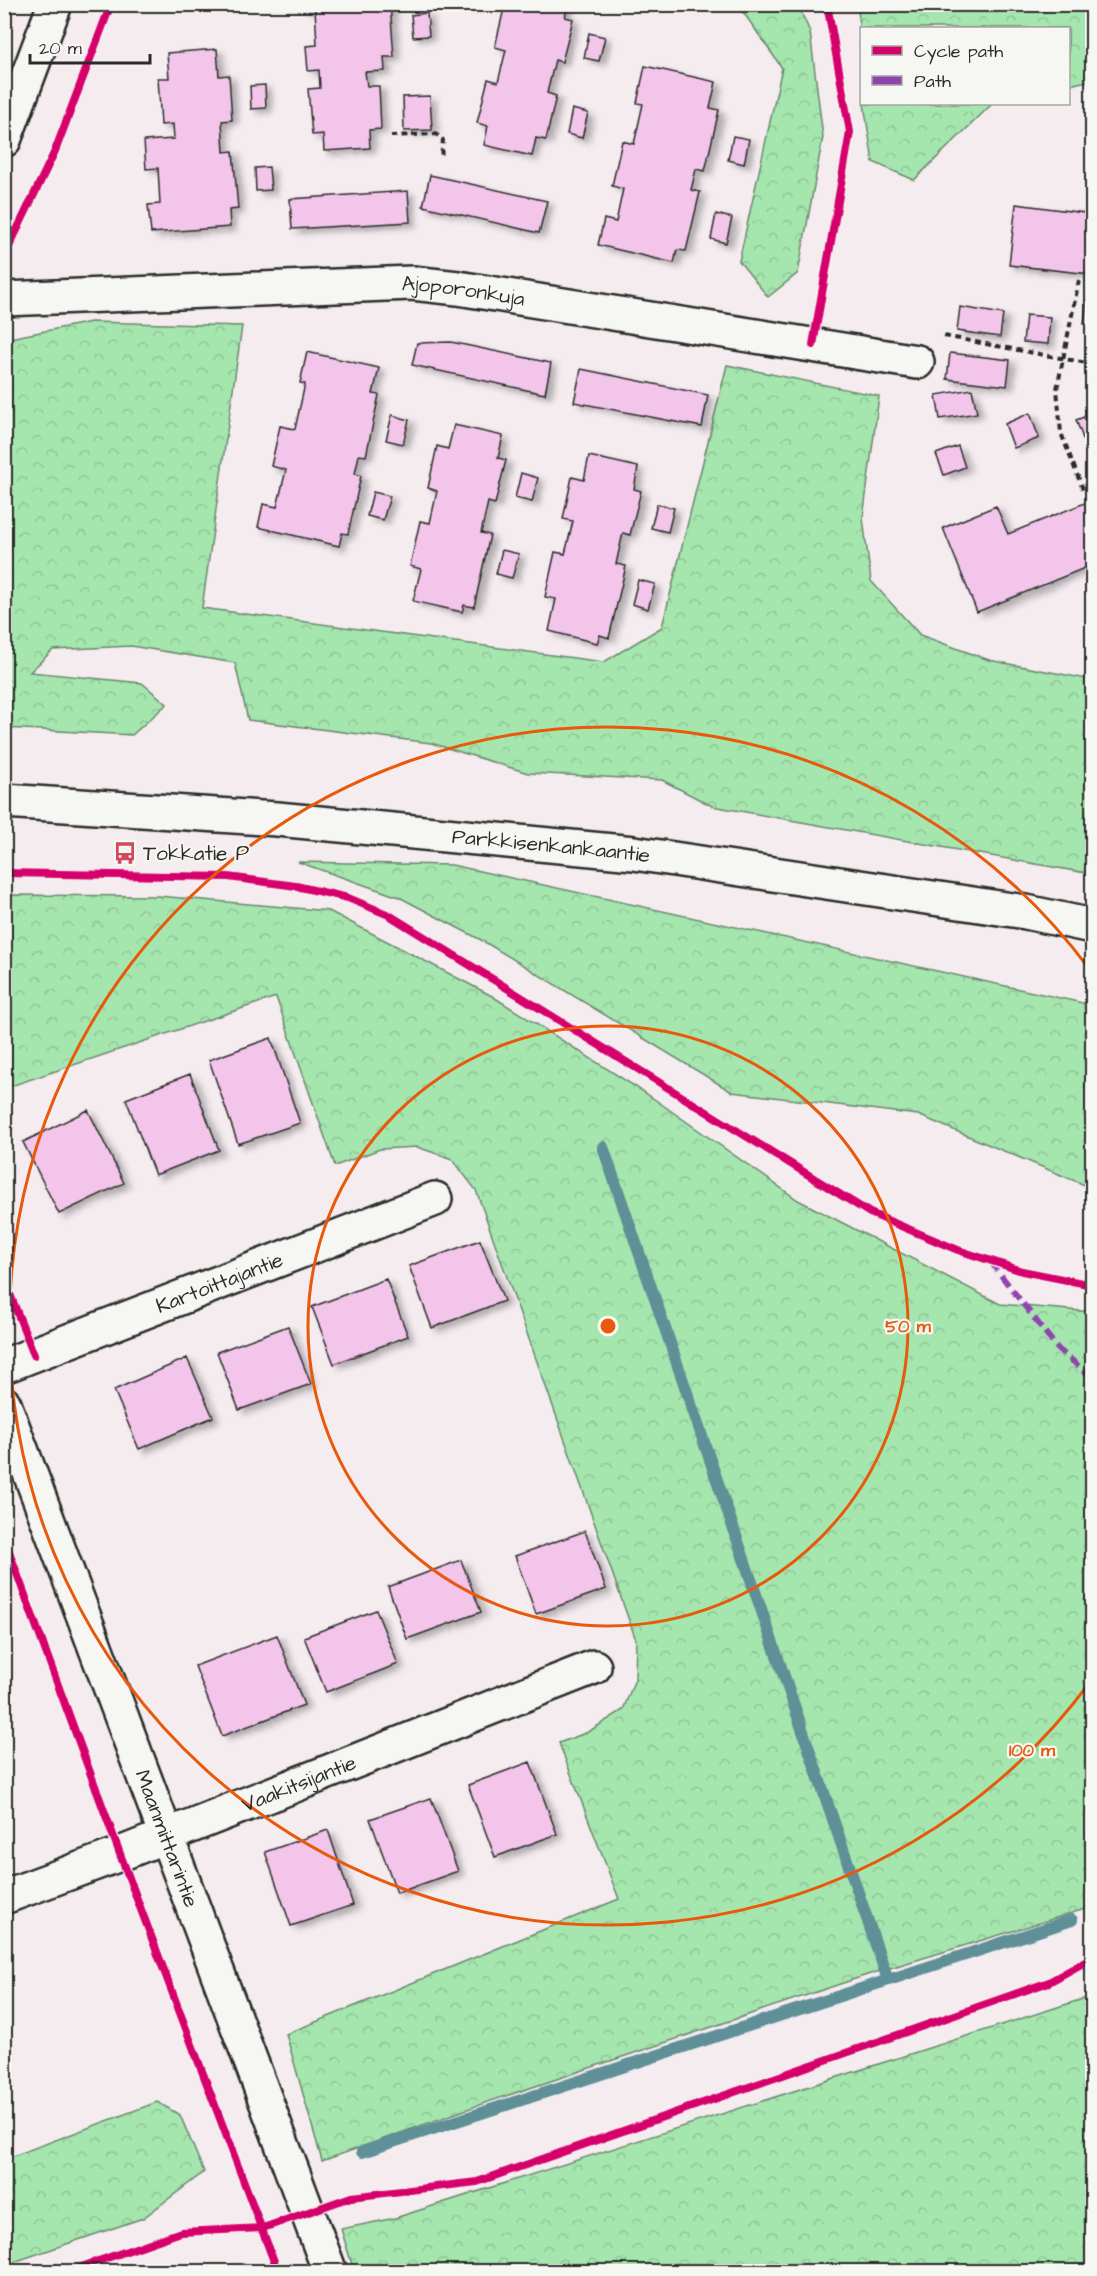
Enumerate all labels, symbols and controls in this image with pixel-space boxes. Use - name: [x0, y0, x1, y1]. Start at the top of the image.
- scale bar: [30, 27, 150, 65]
- legend: [860, 27, 1070, 105]
- text: 20 m: [39, 36, 82, 61]
- text: Cycle path: [914, 39, 1003, 65]
- text: Path: [914, 69, 951, 94]
- street label: Ajoporonkuja: [401, 268, 527, 313]
- street label: Parkkisenkankaantie: [451, 821, 652, 870]
- place label: Tokkatie P: [143, 839, 250, 868]
- bus stop icon: Tokkatie P: [112, 840, 138, 866]
- street label: Kartoittajantie: [152, 1245, 287, 1320]
- text: 50 m: [885, 1314, 932, 1339]
- centre of rings: [598, 1316, 618, 1336]
- text: 100 m: [1009, 1738, 1056, 1763]
- street label: Vaakitsijantie: [237, 1748, 360, 1819]
- street label: Maanmittarintie: [128, 1765, 206, 1911]

